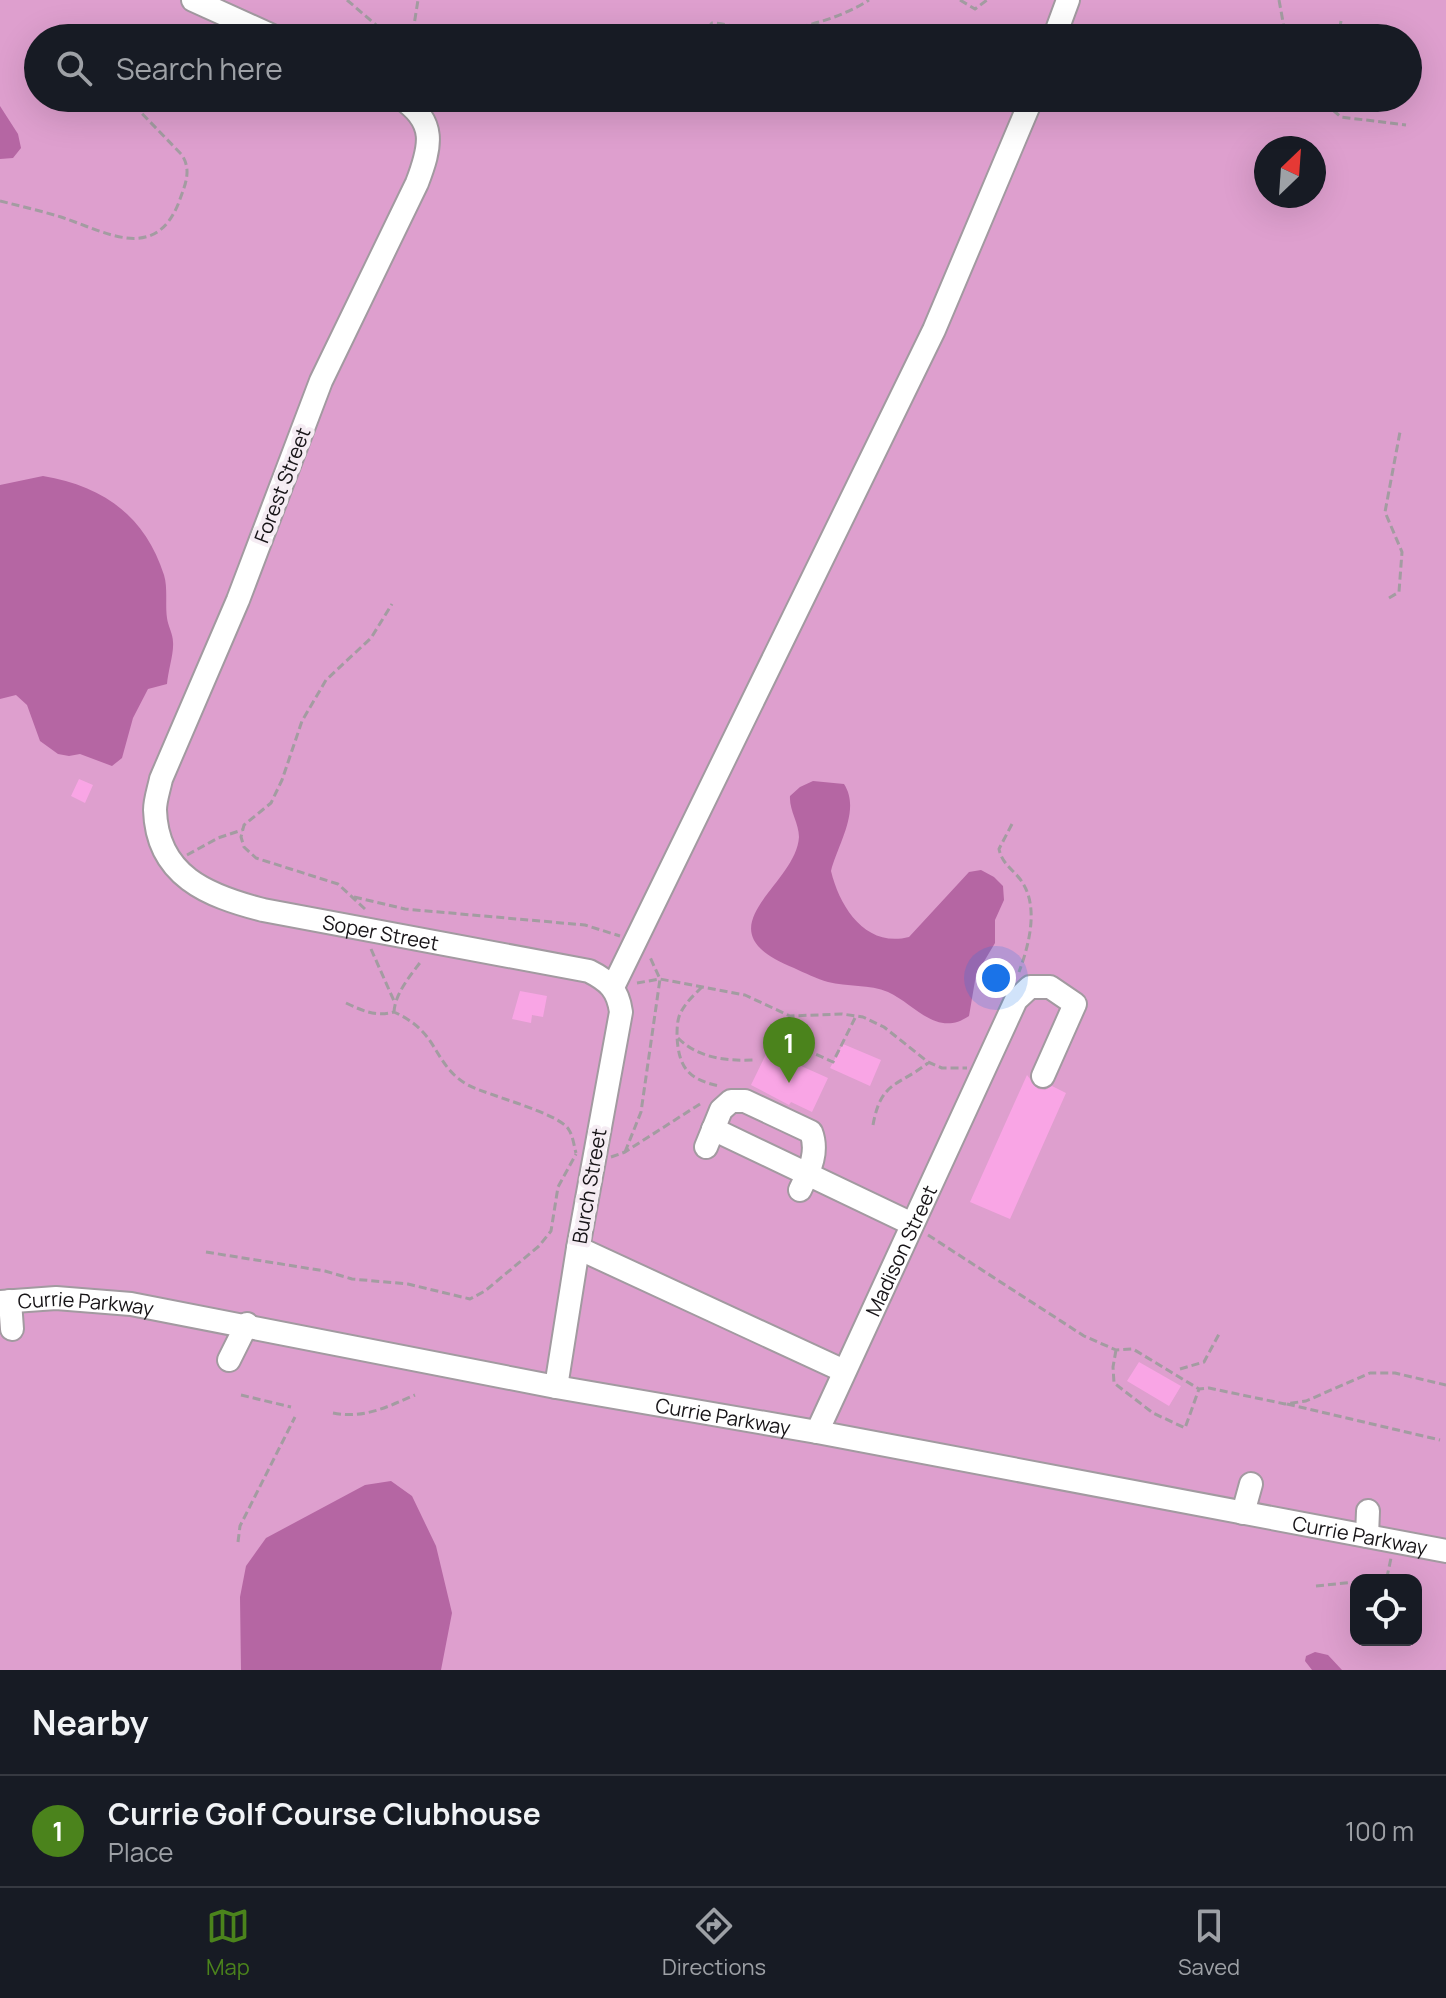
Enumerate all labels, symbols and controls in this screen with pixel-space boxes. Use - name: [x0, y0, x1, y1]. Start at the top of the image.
- search box: [24, 24, 1422, 112]
- icon: search: [52, 46, 96, 90]
- text: Search here: [116, 48, 283, 89]
- north arrow: [1254, 136, 1326, 208]
- street label: Forest Street: [248, 423, 316, 547]
- street label: Soper Street: [320, 908, 441, 956]
- your location: [976, 958, 1016, 998]
- pin: 1: [763, 1017, 815, 1083]
- street label: Burch Street: [566, 1126, 612, 1246]
- street label: Madison Street: [859, 1180, 943, 1320]
- street label: Currie Parkway: [17, 1284, 157, 1322]
- street label: Currie Parkway: [653, 1391, 793, 1441]
- street label: Currie Parkway: [1290, 1509, 1430, 1561]
- map controls: [1350, 1574, 1422, 1646]
- button: locate: [1350, 1574, 1422, 1646]
- text: Nearby: [32, 1699, 148, 1745]
- text: Currie Golf Course Clubhouse: [108, 1793, 541, 1834]
- text: 1: [52, 1813, 64, 1849]
- text: 100 m: [1345, 1813, 1414, 1849]
- text: Place: [108, 1834, 173, 1870]
- tab: Map: [206, 1904, 250, 1982]
- tab: Directions: [662, 1904, 766, 1982]
- tab: Saved: [1178, 1904, 1240, 1982]

